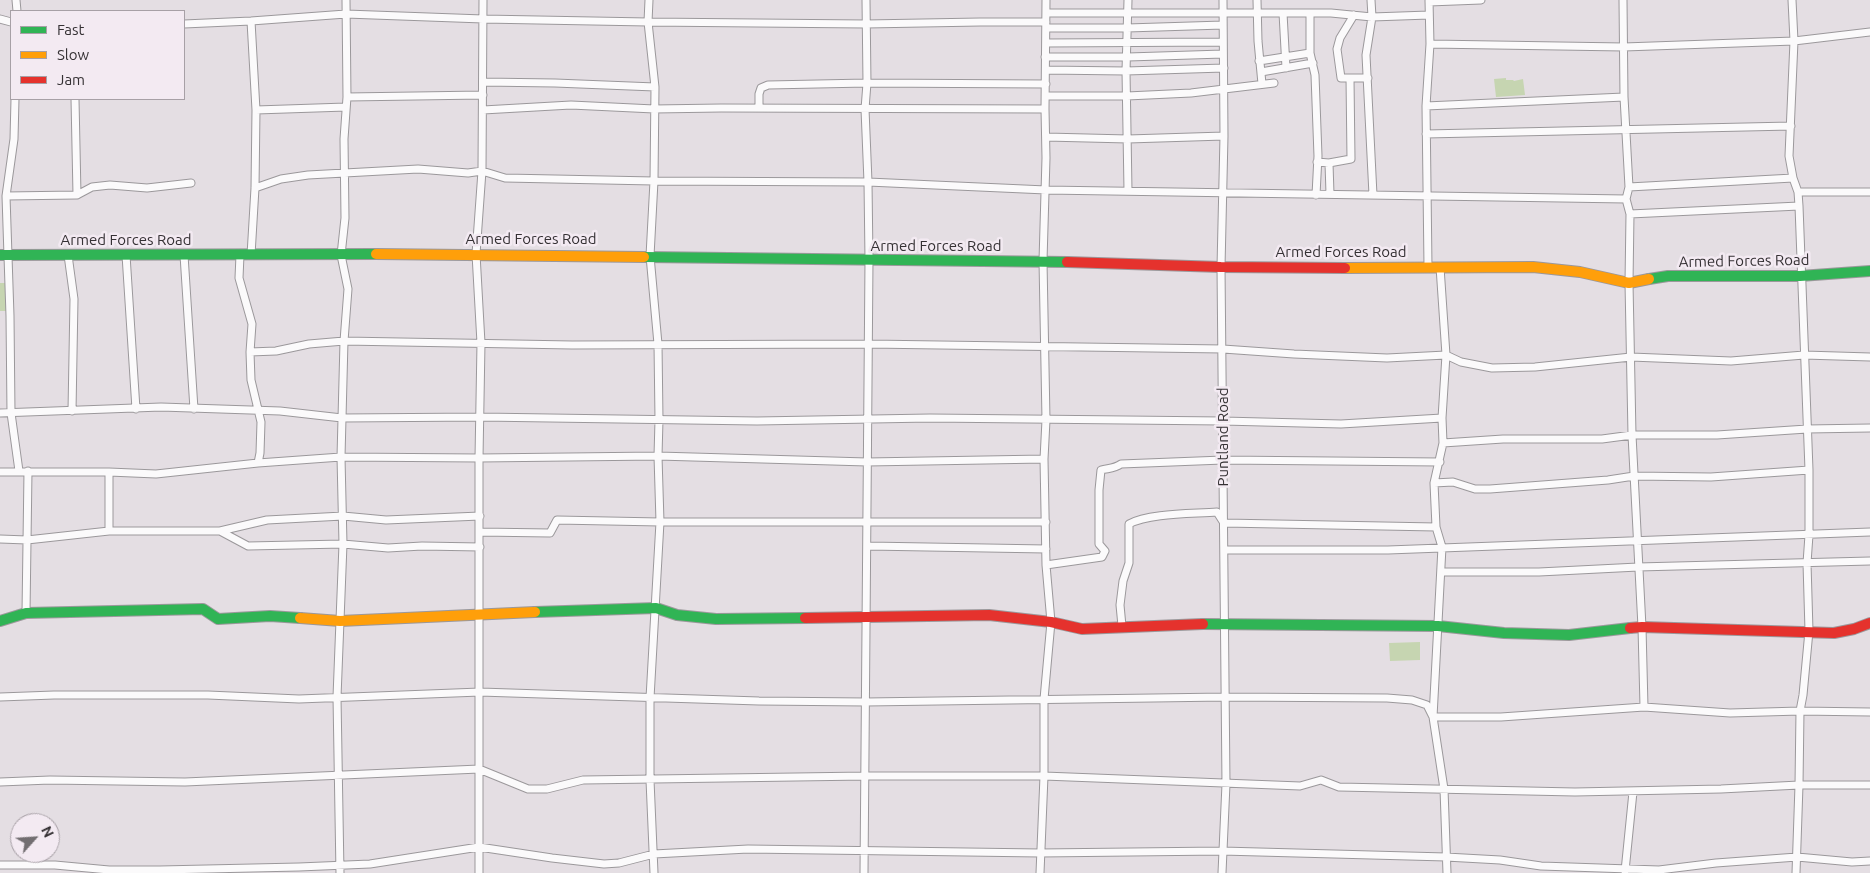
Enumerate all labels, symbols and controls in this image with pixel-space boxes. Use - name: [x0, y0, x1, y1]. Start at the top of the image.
- legend: [10, 10, 185, 100]
- text: Fast: [57, 21, 84, 38]
- text: Slow: [57, 46, 89, 63]
- text: Jam: [57, 71, 85, 88]
- street label: Armed Forces Road: [466, 230, 596, 248]
- street label: Armed Forces Road: [61, 231, 191, 249]
- street label: Armed Forces Road: [871, 237, 1001, 255]
- street label: Armed Forces Road: [1276, 243, 1406, 261]
- street label: Armed Forces Road: [1678, 251, 1810, 271]
- street label: Puntland Road: [1214, 387, 1232, 487]
- north arrow: [10, 813, 60, 863]
- text: N: [38, 824, 57, 840]

